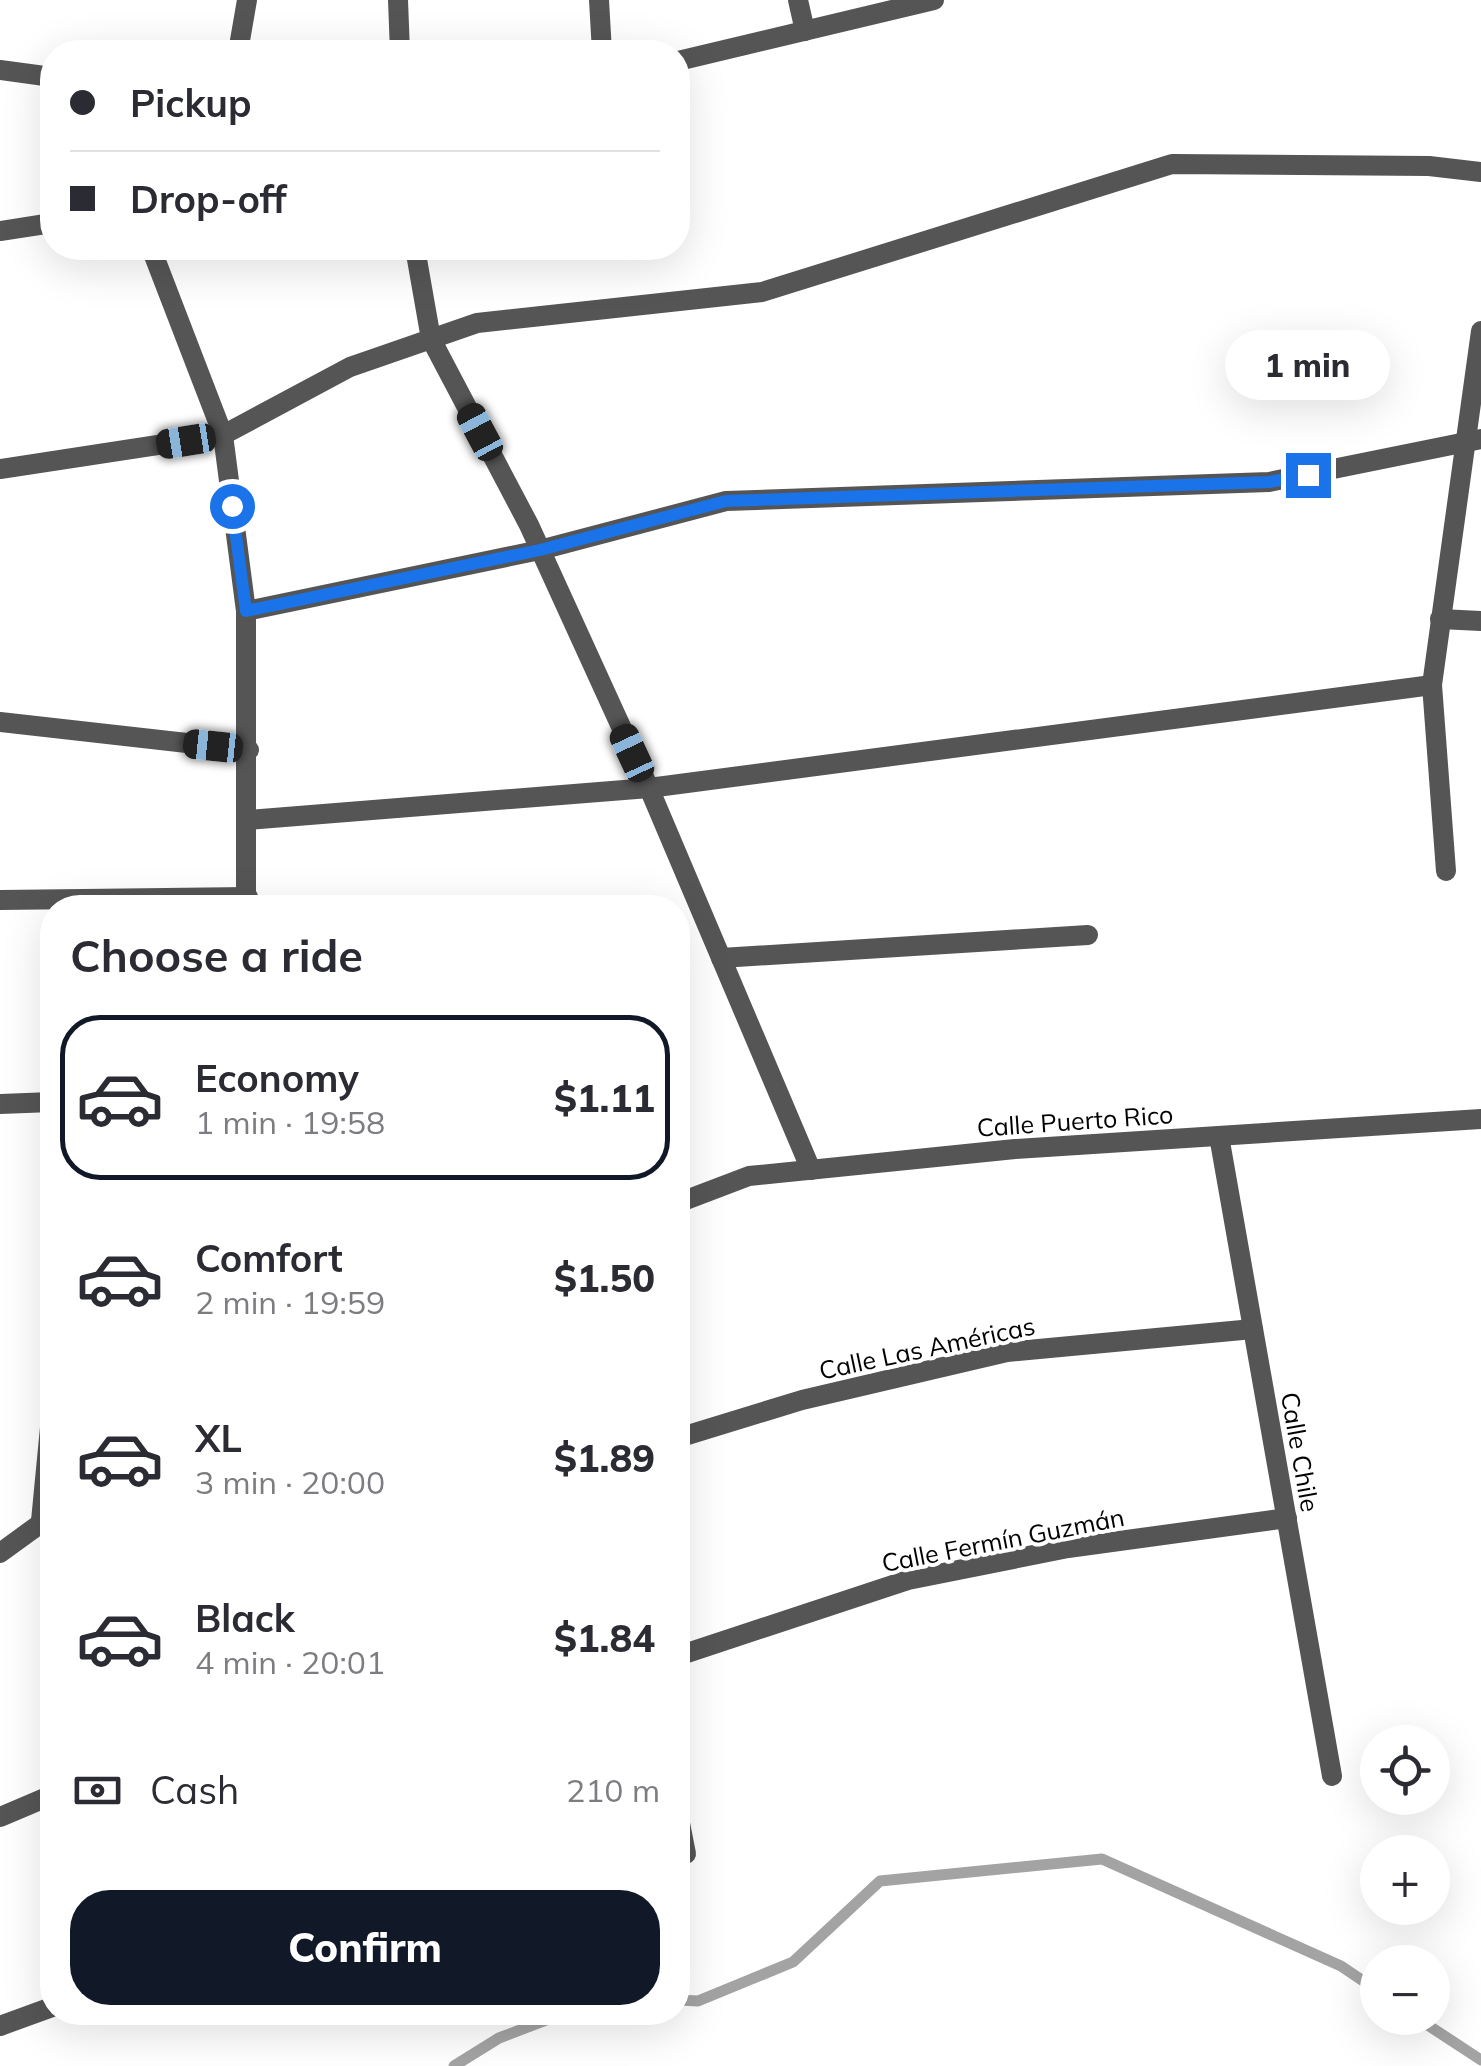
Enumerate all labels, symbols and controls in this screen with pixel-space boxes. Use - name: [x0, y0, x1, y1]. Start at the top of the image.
- text: Pickup: [130, 79, 252, 127]
- text: Drop-off: [130, 175, 287, 223]
- callout: 1 min: [1226, 330, 1390, 400]
- text: 1 min: [1265, 345, 1350, 385]
- car: [453, 398, 507, 466]
- car: [154, 421, 218, 461]
- route end: [1286, 453, 1331, 498]
- route start: [210, 484, 255, 529]
- car: [606, 719, 658, 787]
- car: [182, 728, 244, 764]
- text: Choose a ride: [70, 927, 363, 983]
- icon: car: [75, 1053, 165, 1143]
- text: Economy: [195, 1054, 359, 1102]
- text: $1.11: [554, 1074, 655, 1122]
- street label: Calle Puerto Rico: [976, 1098, 1174, 1143]
- text: 1 min · 19:58: [195, 1102, 385, 1142]
- icon: car: [75, 1233, 165, 1323]
- text: Comfort: [195, 1234, 343, 1282]
- text: $1.50: [554, 1254, 655, 1302]
- text: 2 min · 19:59: [195, 1282, 385, 1322]
- street label: Calle Las Américas: [816, 1309, 1038, 1386]
- street label: Calle Chile: [1275, 1390, 1326, 1514]
- icon: car: [75, 1413, 165, 1503]
- text: XL: [195, 1414, 242, 1462]
- text: $1.89: [554, 1434, 655, 1482]
- text: 3 min · 20:00: [195, 1462, 385, 1502]
- street label: Calle Fermín Guzmán: [879, 1501, 1127, 1578]
- icon: car: [75, 1593, 165, 1683]
- text: Black: [195, 1594, 295, 1642]
- text: $1.84: [554, 1614, 655, 1662]
- text: 4 min · 20:01: [195, 1642, 385, 1682]
- map controls: [1360, 1725, 1450, 2035]
- button: locate: [1360, 1725, 1450, 1815]
- icon: cash: [70, 1763, 125, 1818]
- text: Cash: [150, 1766, 239, 1814]
- text: 210 m: [566, 1770, 660, 1810]
- button: +: [1360, 1835, 1450, 1925]
- button: Confirm: [70, 1890, 660, 2005]
- button: −: [1360, 1945, 1450, 2035]

